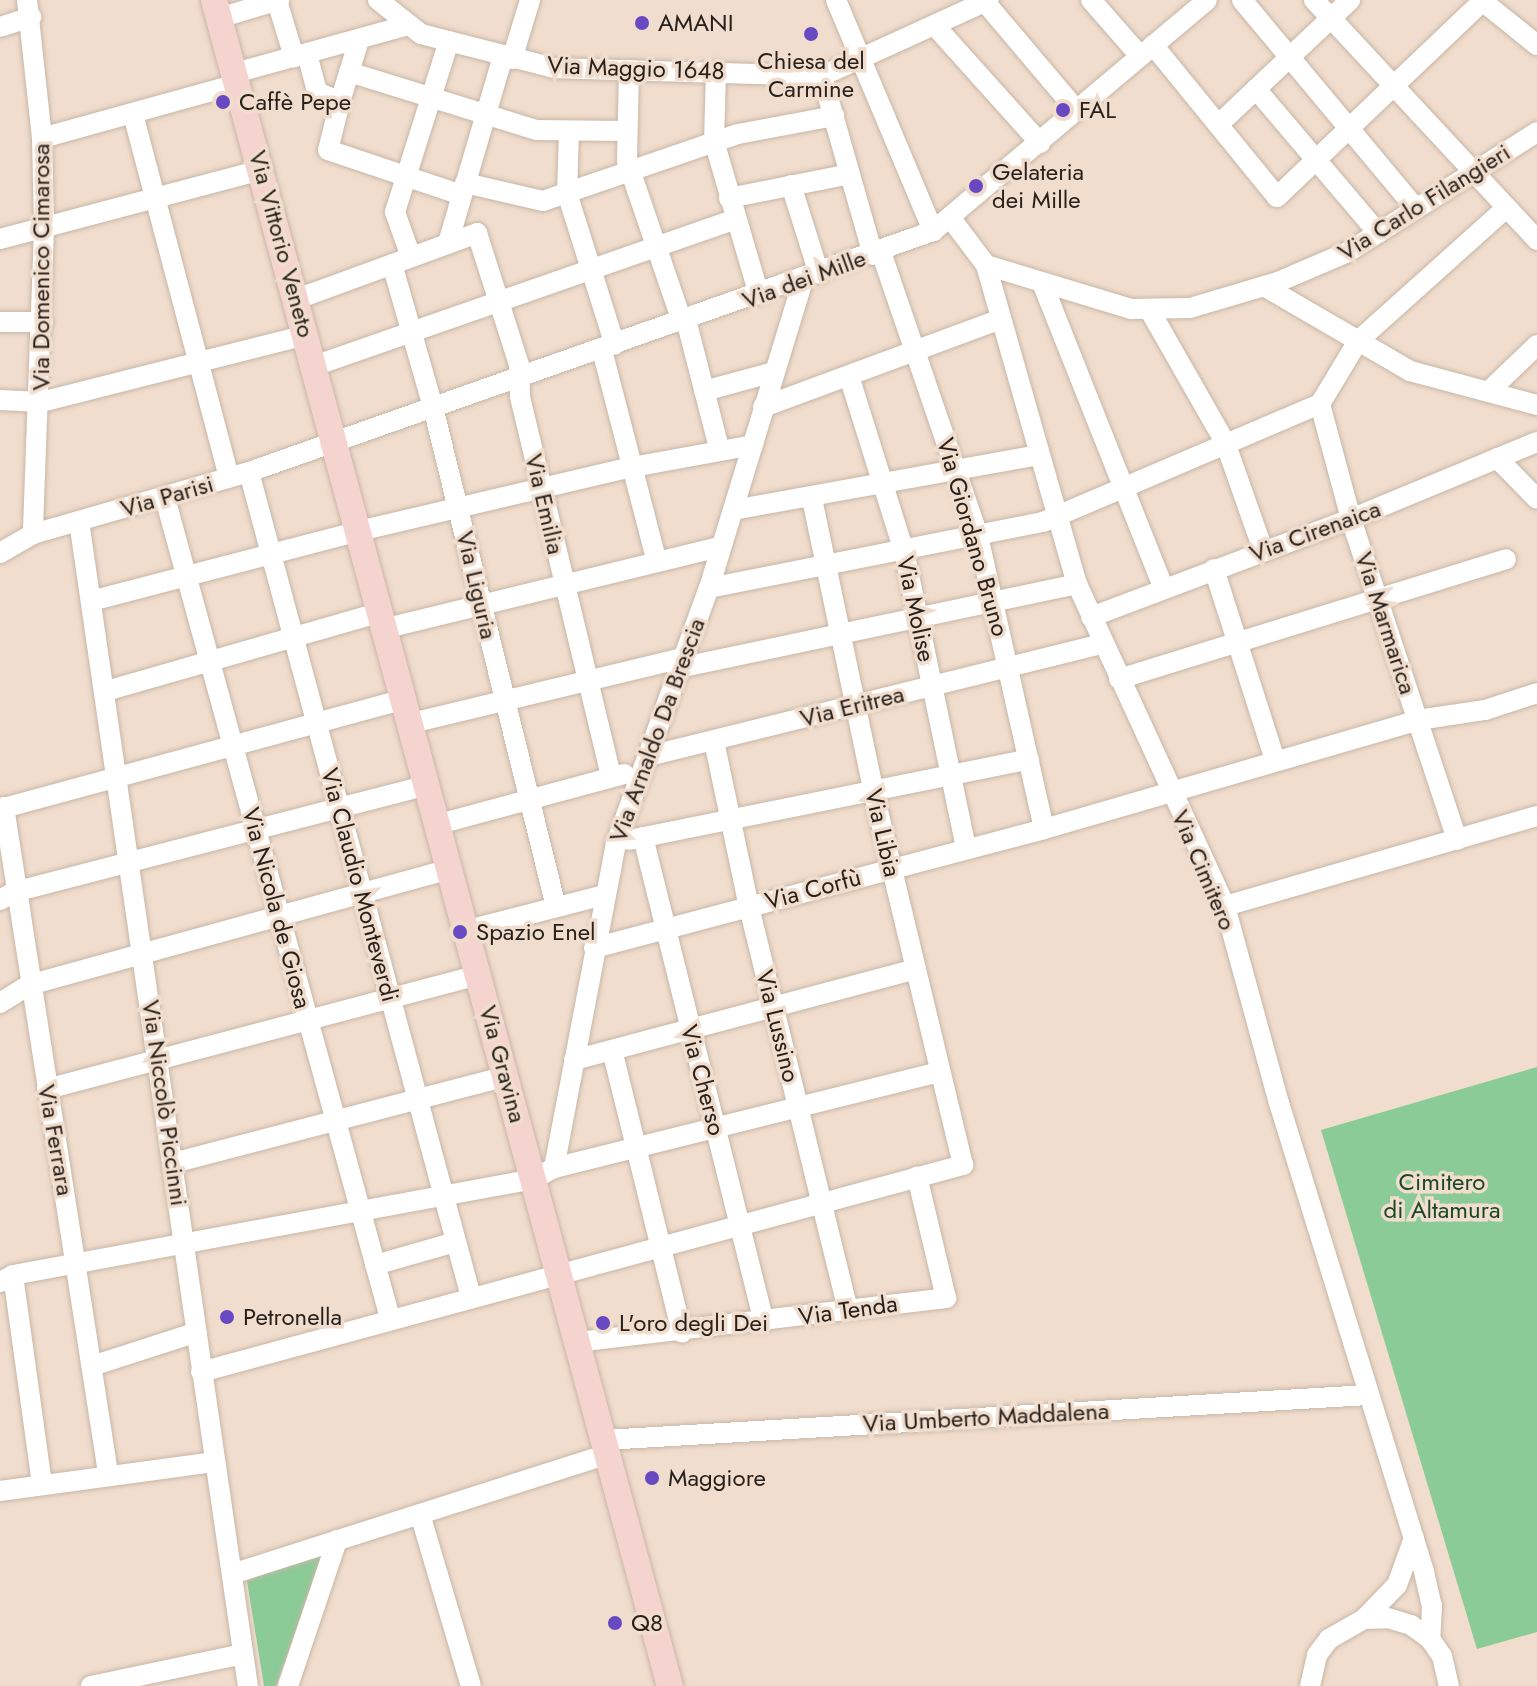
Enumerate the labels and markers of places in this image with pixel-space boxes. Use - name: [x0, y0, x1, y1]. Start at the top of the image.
- place label: AMANI: [658, 9, 734, 37]
- marker: AMANI: [633, 14, 651, 32]
- marker: Chiesa del Carmine: [802, 25, 820, 43]
- place label: Chiesa del Carmine: [757, 47, 865, 103]
- place label: Caffè Pepe: [239, 88, 351, 116]
- marker: Caffè Pepe: [214, 93, 232, 111]
- place label: FAL: [1079, 96, 1116, 124]
- marker: FAL: [1054, 101, 1072, 119]
- place label: Gelateria dei Mille: [992, 158, 1084, 214]
- marker: Gelateria dei Mille: [967, 177, 985, 195]
- place label: Spazio Enel: [476, 918, 596, 946]
- marker: Spazio Enel: [451, 923, 469, 941]
- place label: Petronella: [243, 1303, 342, 1331]
- marker: Petronella: [218, 1308, 236, 1326]
- place label: L'oro degli Dei: [619, 1309, 768, 1337]
- marker: L'oro degli Dei: [594, 1314, 612, 1332]
- place label: Maggiore: [668, 1464, 766, 1492]
- marker: Maggiore: [643, 1469, 661, 1487]
- place label: Q8: [631, 1609, 663, 1637]
- marker: Q8: [606, 1614, 624, 1632]

